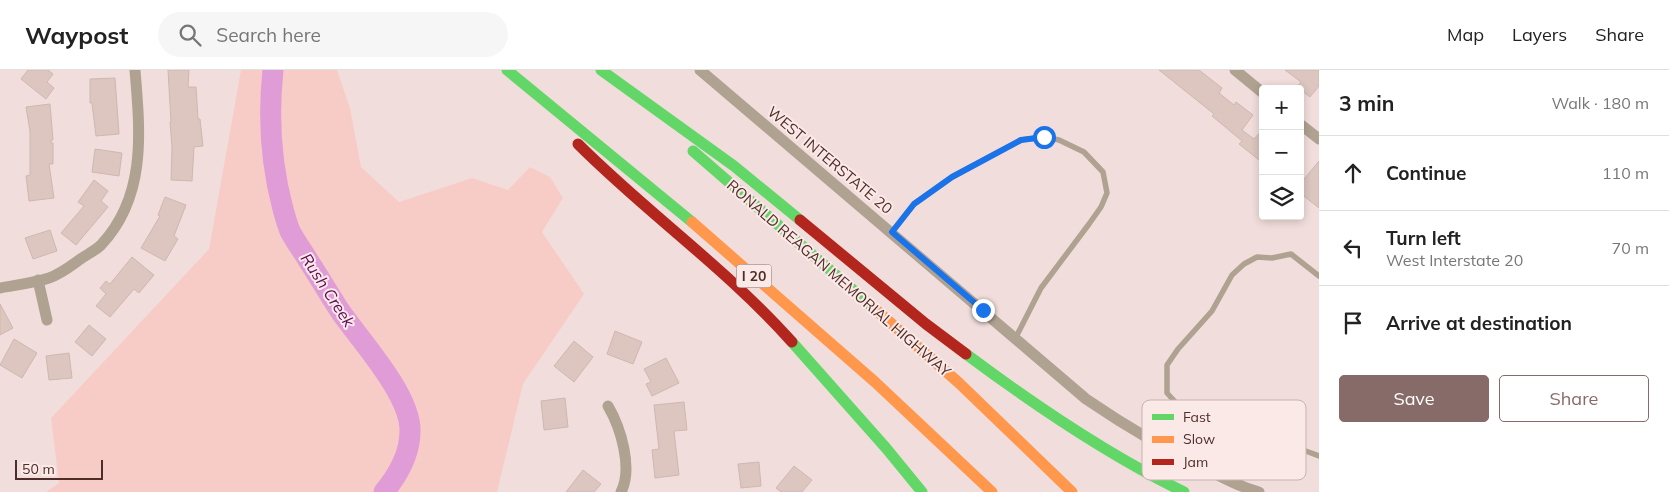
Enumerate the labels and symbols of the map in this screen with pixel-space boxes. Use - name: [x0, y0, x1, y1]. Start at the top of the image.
- street label: WEST INTERSTATE 20: [764, 102, 896, 218]
- route start: [1033, 126, 1056, 149]
- street label: RONALD REAGAN MEMORIAL HIGHWAY: [723, 175, 956, 381]
- water label: Rush Creek: [297, 249, 360, 331]
- road number: I 20: [736, 265, 772, 288]
- route end: [972, 299, 995, 322]
- legend: [1142, 400, 1306, 480]
- text: Fast: [1183, 408, 1211, 426]
- text: Slow: [1183, 430, 1215, 448]
- text: Jam: [1183, 453, 1208, 471]
- scale bar: [15, 457, 102, 480]

